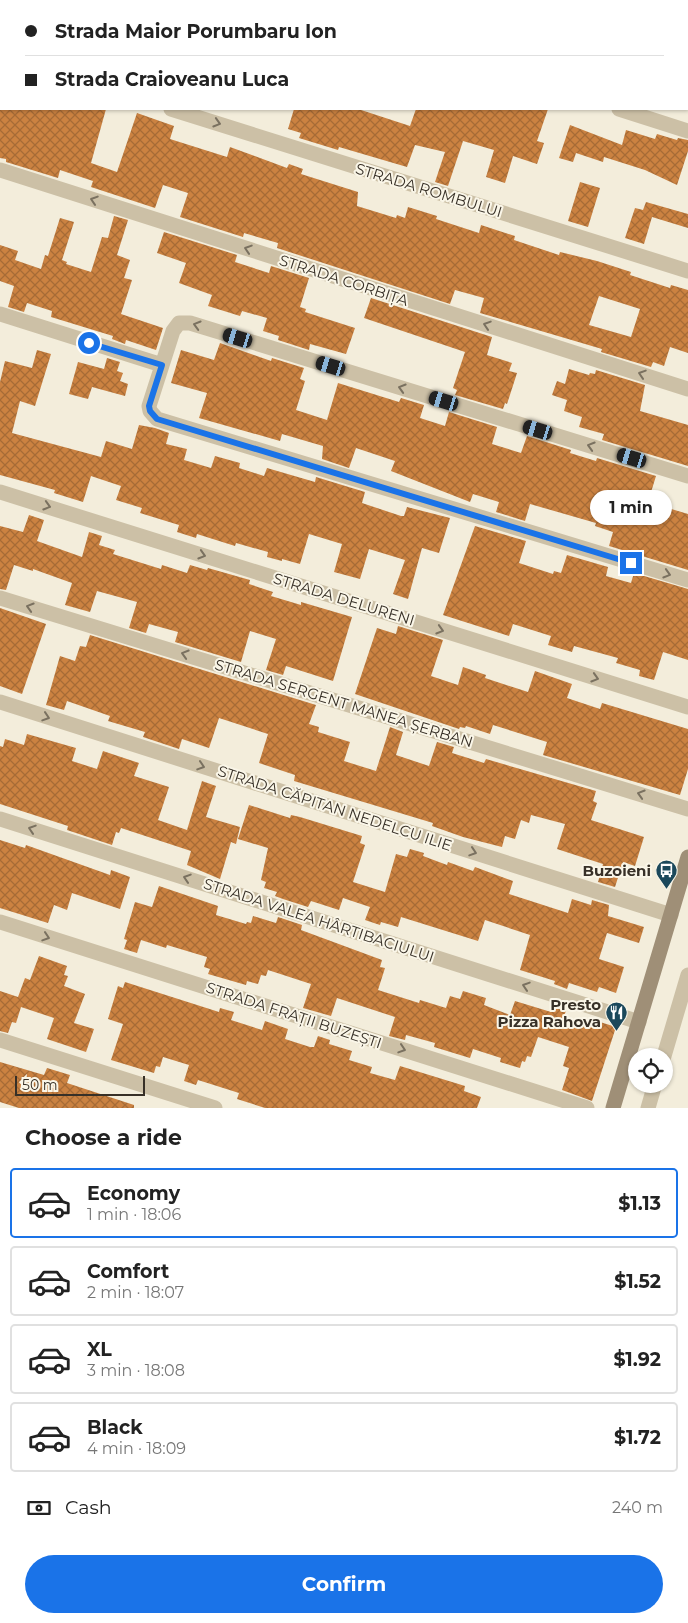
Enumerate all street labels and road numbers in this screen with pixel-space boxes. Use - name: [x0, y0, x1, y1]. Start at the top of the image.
- street label: STRADA ROMBULUI: [353, 159, 505, 221]
- street label: STRADA CORBIȚA: [277, 250, 411, 311]
- street label: STRADA DELURENI: [271, 568, 417, 630]
- street label: STRADA SERGENT MANEA ȘERBAN: [212, 655, 475, 752]
- street label: STRADA CĂPITAN NEDELCU ILIE: [216, 761, 454, 855]
- street label: STRADA VALEA HÂRTIBACIULUI: [201, 874, 437, 966]
- street label: STRADA FRAȚII BUZEȘTI: [203, 978, 384, 1053]

